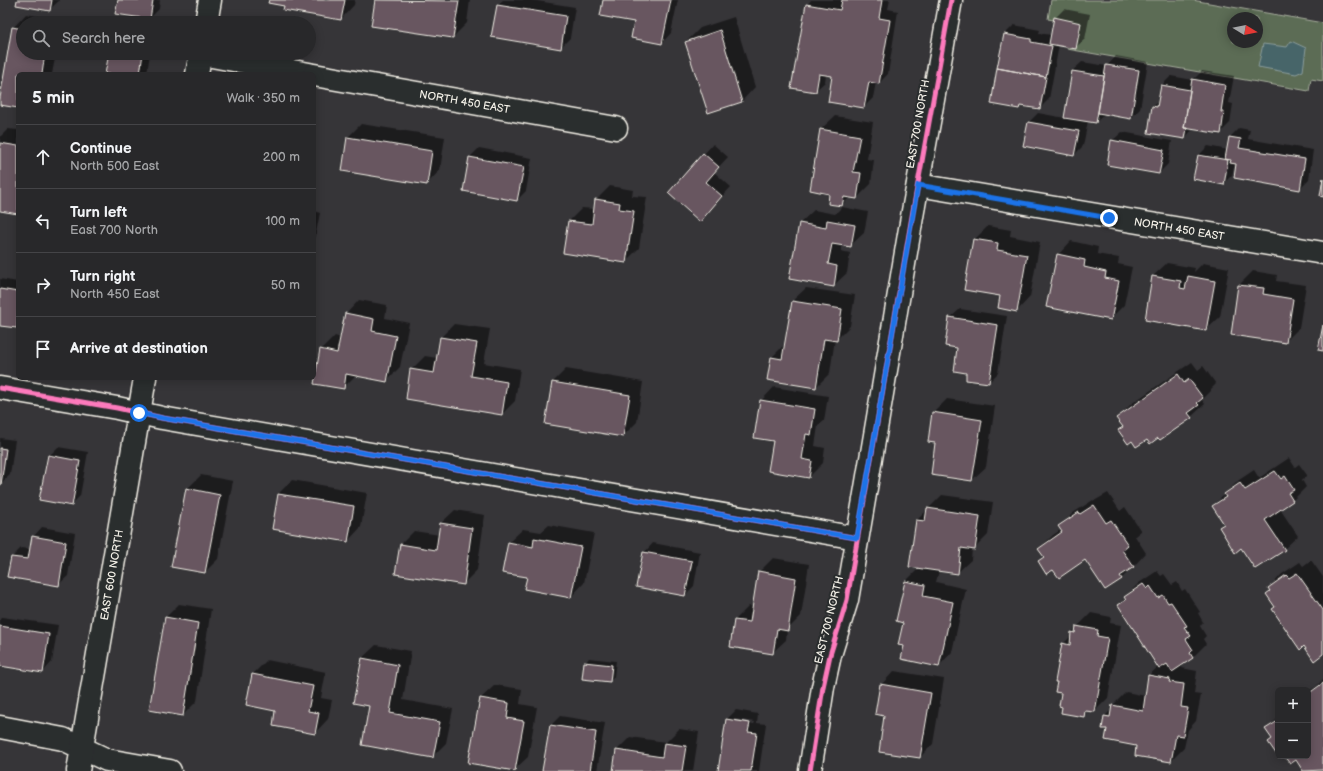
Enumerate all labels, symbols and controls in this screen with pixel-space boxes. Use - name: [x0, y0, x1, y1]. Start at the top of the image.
- north arrow: [1227, 12, 1263, 48]
- search box: [16, 16, 316, 60]
- icon: search: [30, 27, 52, 49]
- text: Search here: [62, 29, 145, 48]
- street label: EAST 700 NORTH: [904, 78, 932, 170]
- street label: NORTH 450 EAST: [418, 87, 511, 116]
- text: 5 min: [32, 88, 75, 108]
- text: Walk · 350 m: [226, 90, 300, 106]
- text: Continue: [70, 139, 132, 158]
- icon: ahead: [32, 146, 54, 168]
- text: 200 m: [263, 149, 300, 165]
- text: North 500 East: [70, 158, 159, 174]
- text: Turn left: [70, 203, 127, 222]
- route end: [1100, 209, 1118, 227]
- icon: left: [32, 210, 54, 232]
- text: 100 m: [265, 213, 300, 229]
- street label: NORTH 450 EAST: [1133, 215, 1226, 243]
- text: East 700 North: [70, 222, 158, 238]
- text: Turn right: [70, 267, 135, 286]
- icon: right: [32, 274, 54, 296]
- text: 50 m: [271, 277, 300, 293]
- text: North 450 East: [70, 286, 160, 302]
- icon: arrive: [32, 338, 54, 360]
- text: Arrive at destination: [70, 339, 208, 358]
- route start: [130, 404, 148, 422]
- street label: EAST 600 NORTH: [97, 528, 126, 621]
- street label: EAST 700 NORTH: [812, 575, 846, 665]
- map controls: [1275, 687, 1311, 759]
- button: +: [1275, 687, 1311, 723]
- button: −: [1275, 723, 1311, 759]

